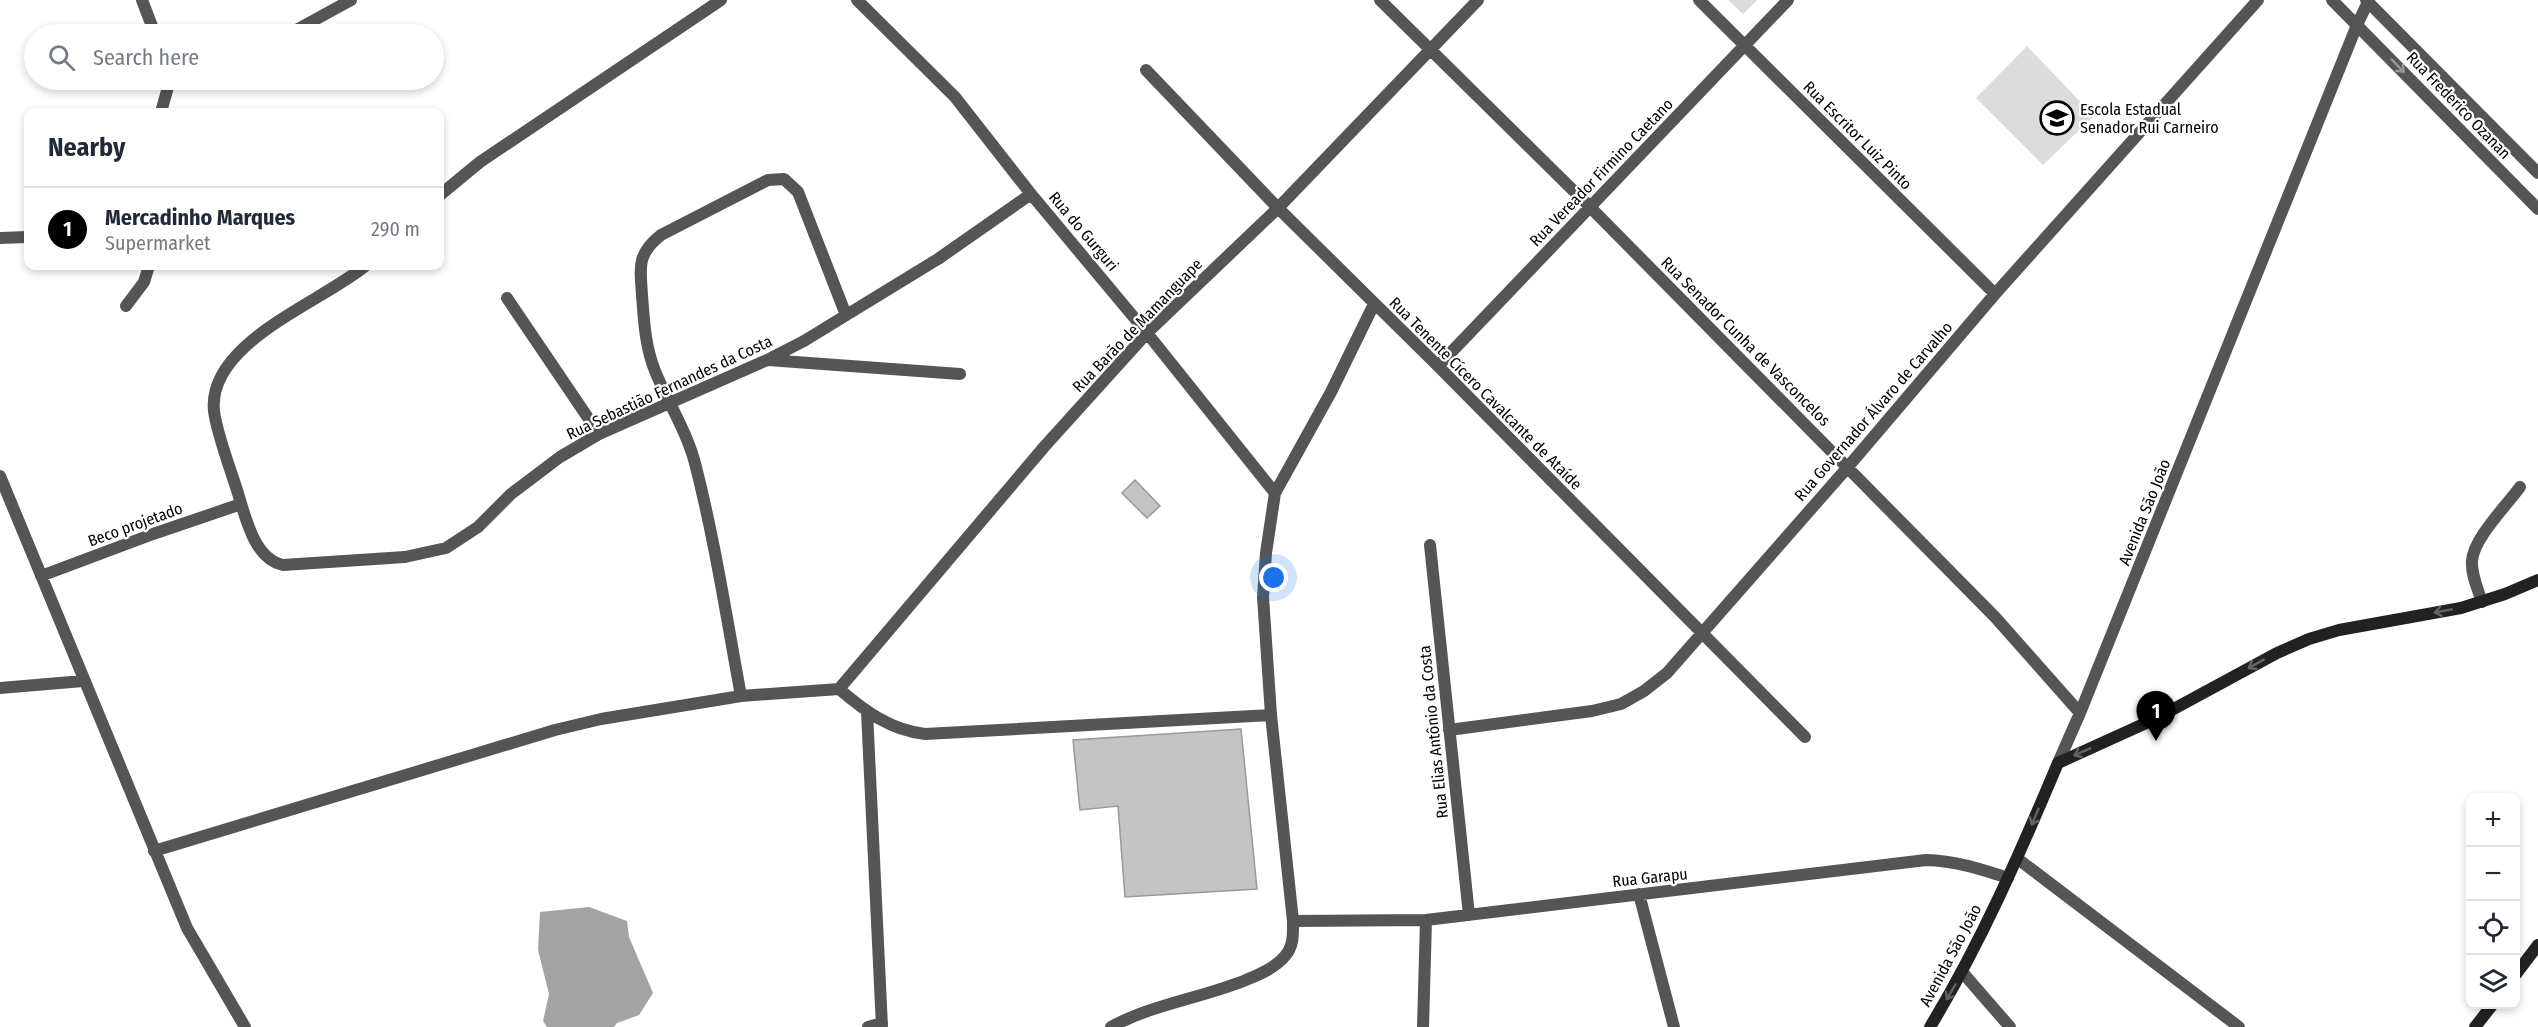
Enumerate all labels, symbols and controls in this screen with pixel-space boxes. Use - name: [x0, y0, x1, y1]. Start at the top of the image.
- search box: [24, 24, 444, 90]
- icon: search: [45, 41, 78, 74]
- text: Search here: [93, 44, 199, 71]
- street label: Rua Frederico Ozanan: [2403, 48, 2515, 163]
- one-way arrow: [2391, 59, 2406, 74]
- street label: Rua Escritor Luiz Pinto: [1799, 77, 1916, 194]
- street label: Rua Vereador Firmino Caetano: [1526, 95, 1677, 250]
- school or university icon: Escola Estadual Senador Rui Carneiro: [2039, 100, 2075, 136]
- place label: Escola Estadual Senador Rui Carneiro: [2080, 100, 2219, 137]
- text: Nearby: [48, 132, 125, 163]
- street label: Rua do Gurguri: [1045, 188, 1122, 275]
- text: Mercadinho Marques: [105, 204, 295, 231]
- text: 1: [63, 217, 72, 241]
- text: 290 m: [371, 217, 420, 241]
- text: Supermarket: [105, 231, 211, 255]
- street label: Rua Senador Cunha de Vasconcelos: [1657, 253, 1834, 430]
- street label: Rua Barão de Mamanguape: [1069, 255, 1206, 396]
- street label: Rua Tenente Cícero Cavalcante de Ataíde: [1385, 293, 1586, 494]
- street label: Rua Governador Álvaro de Carvalho: [1790, 318, 1956, 505]
- street label: Rua Sebastião Fernandes da Costa: [563, 331, 775, 444]
- street label: Avenida São João: [2115, 456, 2174, 568]
- street label: Beco projetado: [85, 499, 185, 550]
- your location: [1259, 563, 1288, 592]
- one-way arrow: [2433, 606, 2453, 617]
- street label: Rua Elias Antônio da Costa: [1415, 644, 1452, 819]
- one-way arrow: [2248, 659, 2266, 670]
- pin: 1: [2136, 692, 2176, 741]
- one-way arrow: [2074, 746, 2092, 758]
- map controls: [2466, 793, 2520, 1009]
- button: +: [2466, 793, 2520, 847]
- one-way arrow: [2029, 807, 2041, 825]
- button: −: [2466, 847, 2520, 901]
- street label: Rua Garapu: [1612, 864, 1689, 891]
- street label: Avenida São João: [1916, 901, 1985, 1010]
- button: locate: [2466, 901, 2520, 955]
- button: layers: [2466, 955, 2520, 1009]
- one-way arrow: [1944, 983, 1956, 1000]

